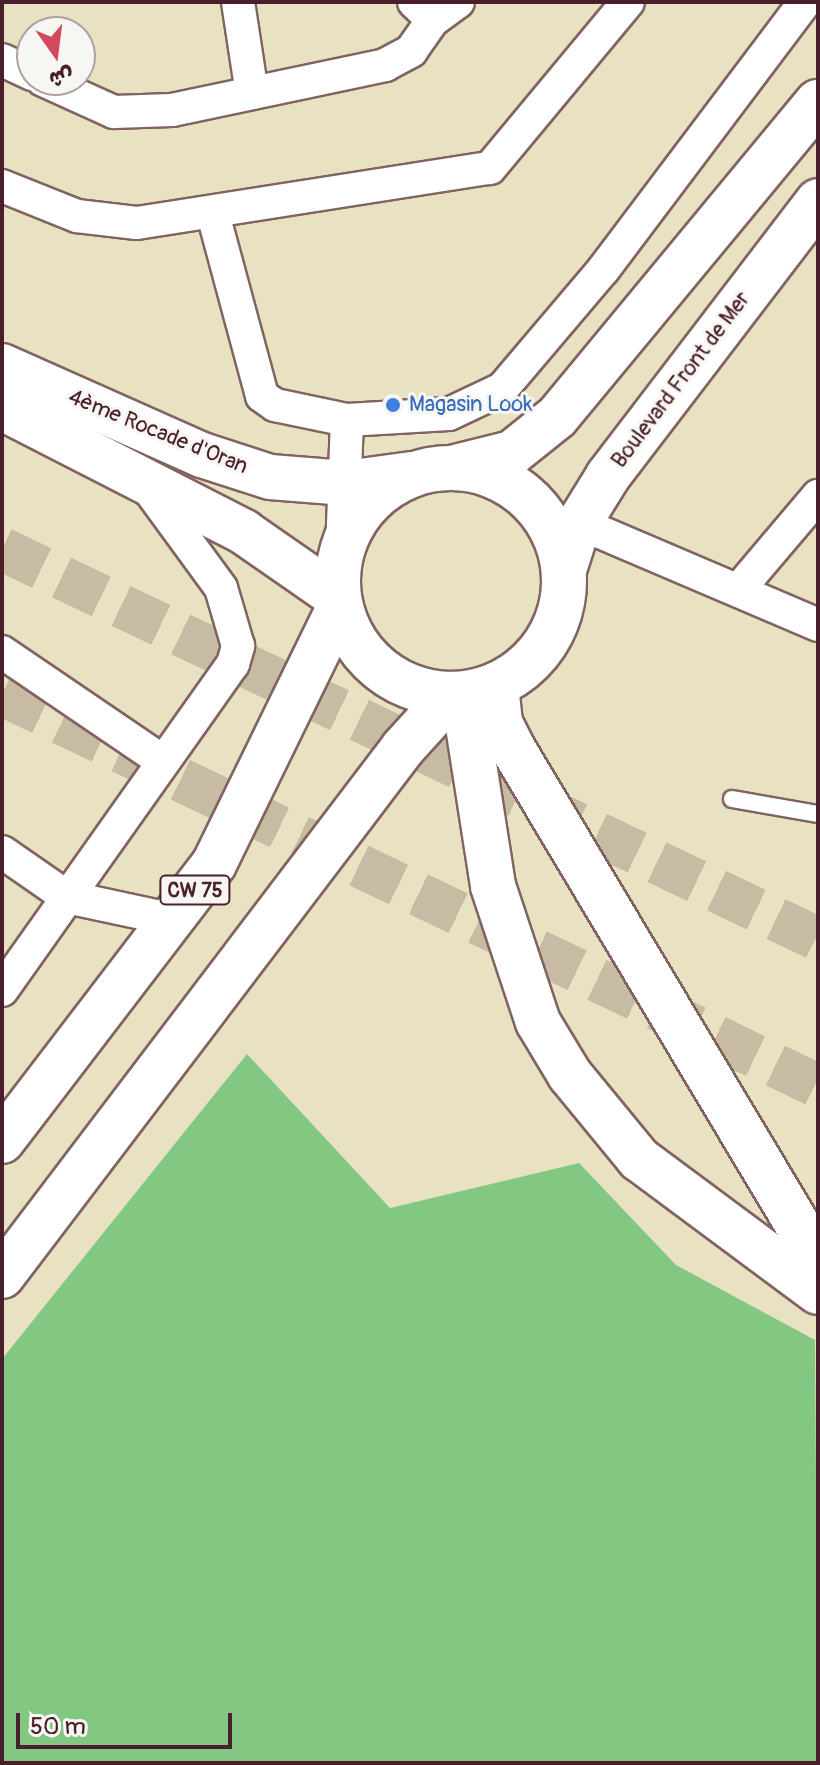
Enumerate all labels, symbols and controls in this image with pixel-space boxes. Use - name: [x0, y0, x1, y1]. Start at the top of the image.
- north arrow: [16, 16, 96, 96]
- text: ش: [46, 61, 76, 94]
- street label: Boulevard Front de Mer: [606, 287, 756, 473]
- street label: 4ème Rocade d'Oran: [64, 384, 252, 480]
- place label: Magasin Look: [409, 392, 532, 418]
- marker: Magasin Look: [384, 396, 402, 414]
- road number: CW 75: [159, 874, 231, 906]
- scale bar: [20, 1697, 236, 1747]
- text: 50 m: [30, 1712, 86, 1741]

